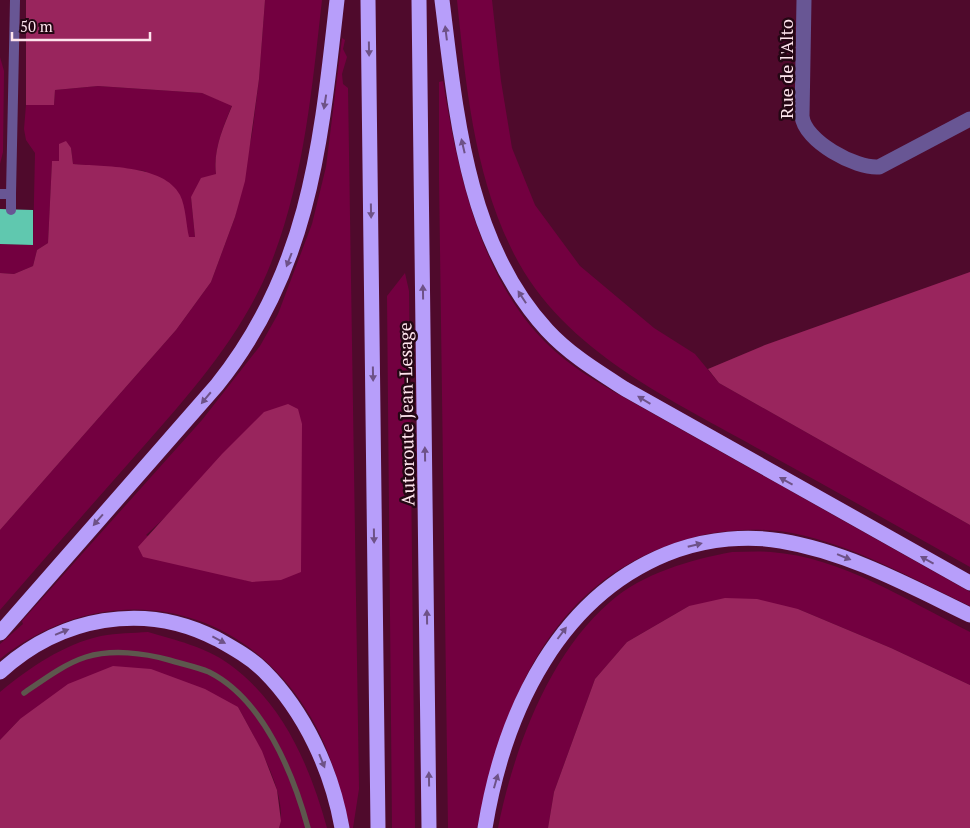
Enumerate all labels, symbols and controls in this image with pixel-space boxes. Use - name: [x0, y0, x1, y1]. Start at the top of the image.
- scale bar: [12, 10, 150, 42]
- text: 50 m: [20, 16, 53, 36]
- street label: Rue de l'Alto: [774, 19, 798, 119]
- one-way arrow: [442, 25, 450, 41]
- one-way arrow: [365, 41, 373, 57]
- one-way arrow: [321, 94, 329, 110]
- one-way arrow: [459, 138, 467, 154]
- one-way arrow: [367, 203, 375, 219]
- one-way arrow: [284, 252, 292, 267]
- one-way arrow: [419, 284, 427, 300]
- one-way arrow: [517, 290, 526, 303]
- street label: Autoroute Jean-Lesage: [392, 322, 420, 506]
- one-way arrow: [369, 366, 377, 382]
- one-way arrow: [200, 391, 211, 404]
- one-way arrow: [638, 396, 651, 405]
- one-way arrow: [421, 446, 429, 462]
- one-way arrow: [779, 476, 792, 485]
- one-way arrow: [93, 513, 104, 526]
- one-way arrow: [371, 528, 379, 544]
- one-way arrow: [687, 541, 702, 549]
- one-way arrow: [837, 554, 851, 562]
- one-way arrow: [921, 555, 934, 564]
- one-way arrow: [423, 609, 431, 625]
- one-way arrow: [557, 626, 567, 640]
- one-way arrow: [55, 627, 69, 635]
- one-way arrow: [212, 636, 226, 644]
- one-way arrow: [318, 754, 326, 769]
- one-way arrow: [424, 771, 432, 787]
- one-way arrow: [492, 773, 500, 788]

